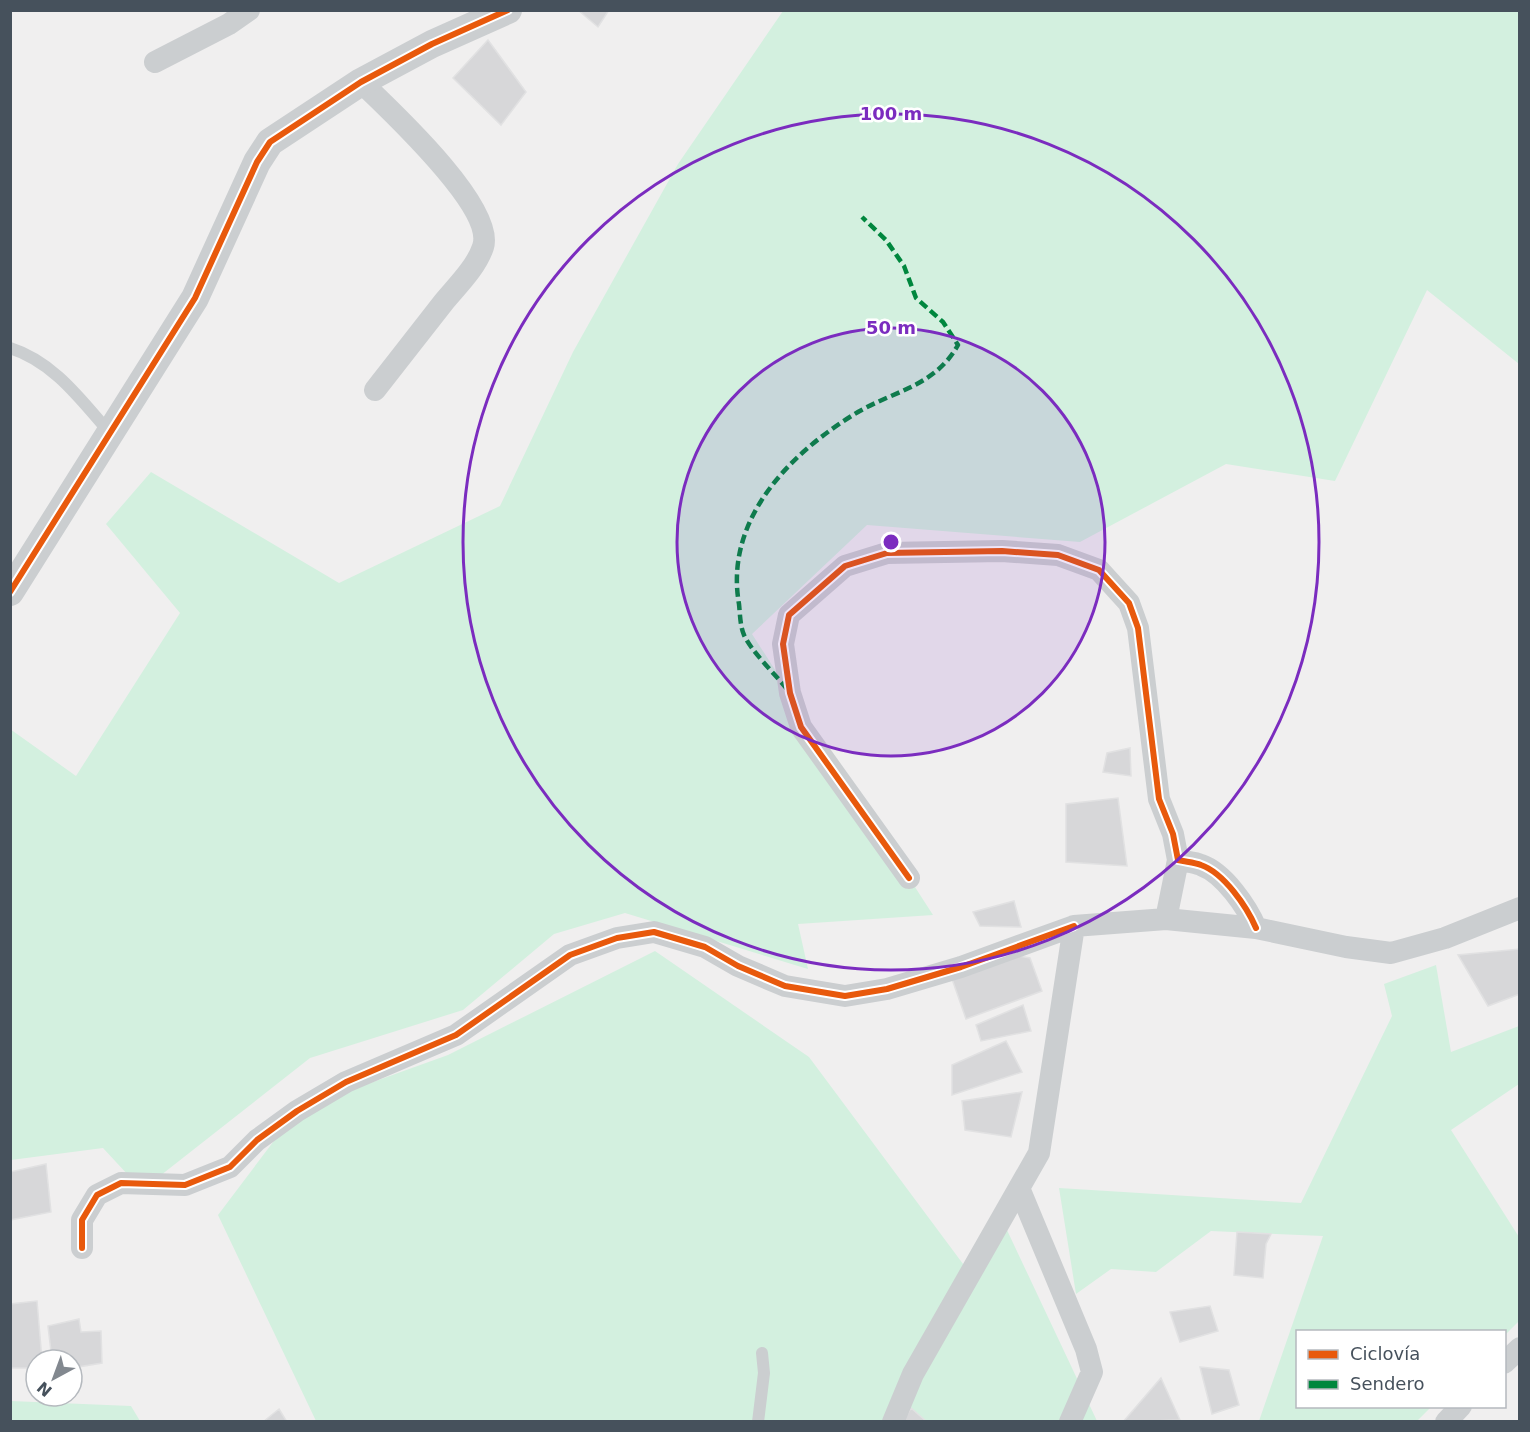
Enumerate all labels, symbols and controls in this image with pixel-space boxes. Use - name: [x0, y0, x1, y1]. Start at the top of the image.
- text: 100 m: [860, 103, 922, 124]
- text: 50 m: [866, 317, 916, 338]
- centre of rings: [881, 532, 901, 552]
- legend: [1296, 1330, 1506, 1408]
- text: Ciclovía: [1350, 1343, 1420, 1364]
- north arrow: [24, 1348, 84, 1408]
- text: Sendero: [1350, 1373, 1424, 1394]
- text: N: [33, 1377, 56, 1401]

